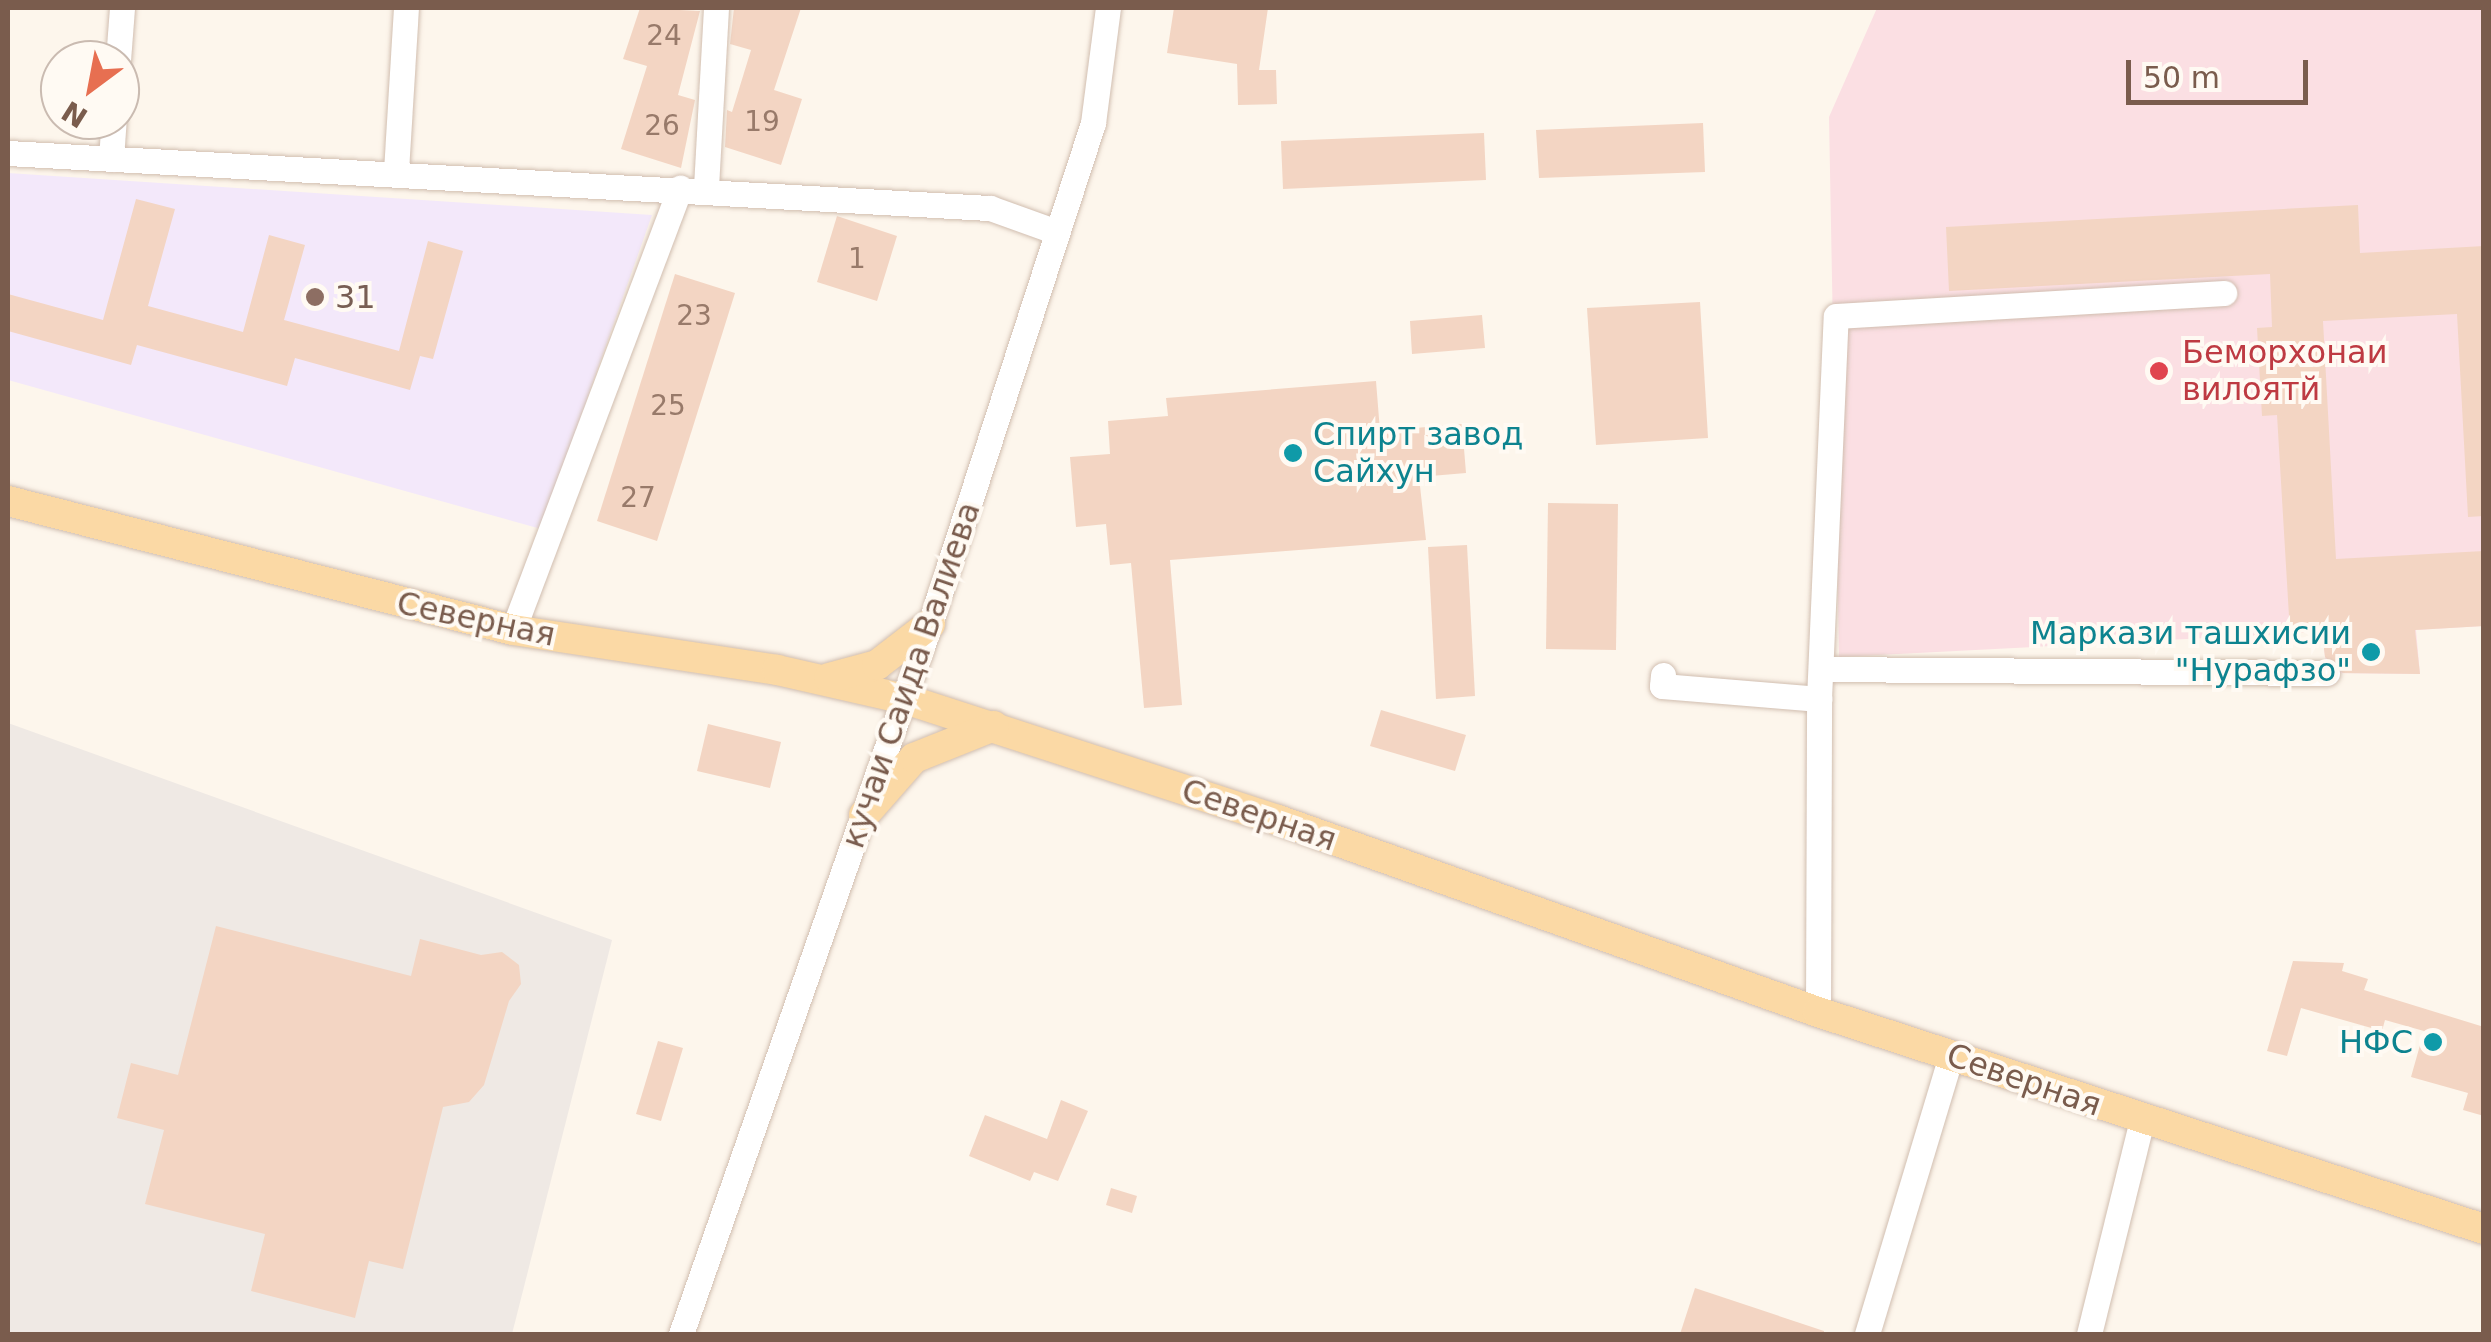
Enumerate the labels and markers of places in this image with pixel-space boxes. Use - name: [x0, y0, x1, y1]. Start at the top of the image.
- place label: 31: [335, 278, 376, 316]
- marker: 31: [304, 286, 326, 308]
- place label: Беморхонаи вилоятй: [2182, 334, 2388, 409]
- marker: Беморхонаи вилоятй: [2146, 358, 2172, 384]
- place label: Спирт завод Сайхун: [1313, 416, 1523, 491]
- marker: Спирт завод Сайхун: [1282, 442, 1304, 464]
- place label: Маркази ташхисии "Нурафзо": [2030, 615, 2351, 690]
- marker: Маркази ташхисии "Нурафзо": [2360, 641, 2382, 663]
- place label: НФС: [2339, 1023, 2413, 1061]
- marker: НФС: [2422, 1031, 2444, 1053]

